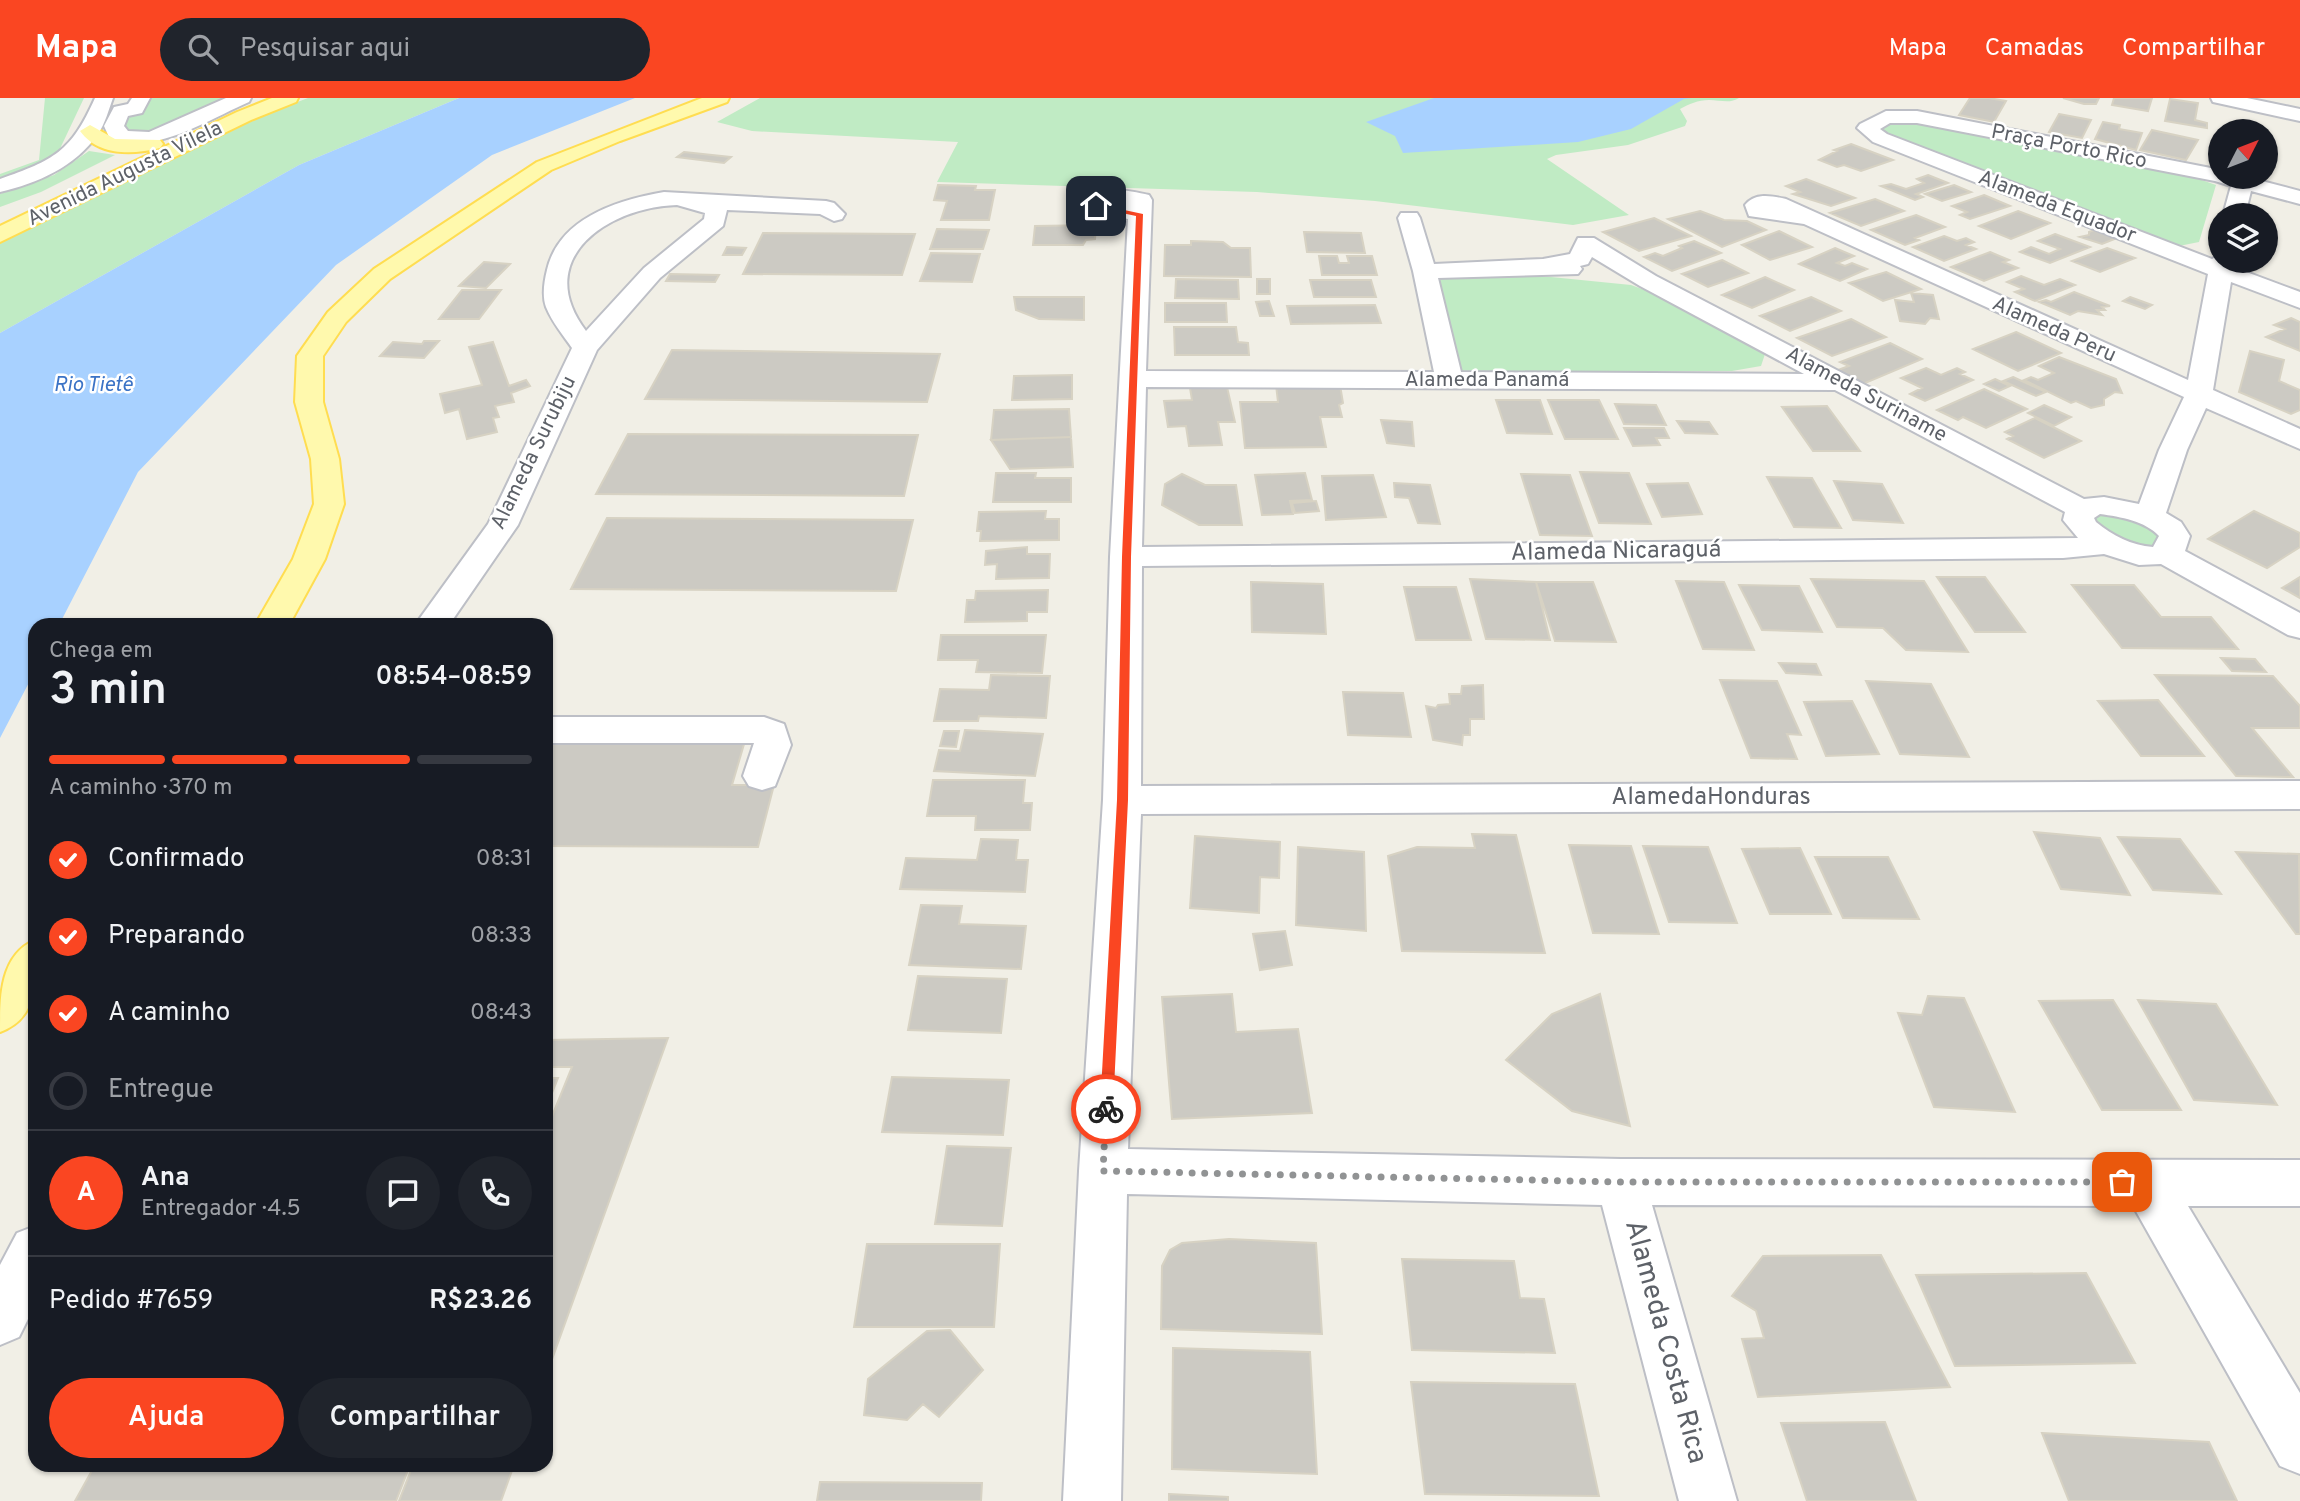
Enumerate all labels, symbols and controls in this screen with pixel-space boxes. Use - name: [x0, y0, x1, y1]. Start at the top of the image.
- search box: [160, 18, 650, 81]
- text: Mapa: [35, 28, 118, 70]
- icon: search: [184, 30, 222, 68]
- text: Pesquisar aqui: [240, 33, 410, 66]
- text: Mapa: [1889, 34, 1947, 64]
- text: Camadas: [1985, 34, 2084, 64]
- text: Compartilhar: [2122, 34, 2265, 64]
- street label: Avenida Augusta Vilela: [23, 115, 227, 233]
- street label: Praça Porto Rico: [1989, 119, 2149, 175]
- north arrow: [2208, 119, 2278, 189]
- map controls: [2208, 119, 2278, 273]
- street label: Alameda Equador: [1974, 164, 2140, 250]
- pin: [1066, 176, 1126, 236]
- icon: home: [1077, 187, 1115, 225]
- button: layers: [2208, 203, 2278, 273]
- street label: Alameda Peru: [1988, 291, 2120, 369]
- street label: Alameda Suriname: [1781, 341, 1951, 449]
- street label: Alameda Panamá: [1405, 367, 1569, 394]
- water label: Rio Tietê: [53, 372, 134, 399]
- street label: Alameda Surubiju: [485, 372, 583, 534]
- street label: Alameda Nicaraguá: [1510, 535, 1722, 569]
- text: Chega em: [49, 637, 153, 666]
- text: 08:54–08:59: [376, 661, 532, 694]
- text: 3 min: [49, 662, 167, 721]
- text: A caminho · 370 m: [49, 774, 233, 803]
- street label: AlamedaHonduras: [1611, 783, 1811, 813]
- icon: check: [49, 841, 87, 879]
- text: Confirmado: [108, 843, 245, 876]
- text: 08:31: [476, 845, 532, 874]
- icon: check: [49, 918, 87, 956]
- text: Preparando: [108, 920, 245, 953]
- text: 08:33: [470, 922, 532, 951]
- icon: check: [49, 995, 87, 1033]
- text: A caminho: [108, 997, 230, 1030]
- text: 08:43: [470, 999, 532, 1028]
- text: Entregue: [108, 1074, 214, 1107]
- courier: [1071, 1074, 1141, 1144]
- icon: bike: [1087, 1090, 1125, 1128]
- pin: [2092, 1152, 2152, 1212]
- button: chat: [366, 1156, 440, 1230]
- button: phone: [458, 1156, 532, 1230]
- text: Ana: [141, 1162, 190, 1195]
- icon: bag: [2103, 1163, 2141, 1201]
- text: A: [77, 1177, 95, 1210]
- text: Entregador · 4.5: [141, 1195, 301, 1224]
- street label: Alameda Costa Rica: [1615, 1216, 1715, 1468]
- text: Pedido #7659: [49, 1285, 213, 1318]
- text: R$23.26: [429, 1285, 532, 1318]
- button: Ajuda: [49, 1378, 284, 1458]
- button: Compartilhar: [298, 1378, 532, 1458]

